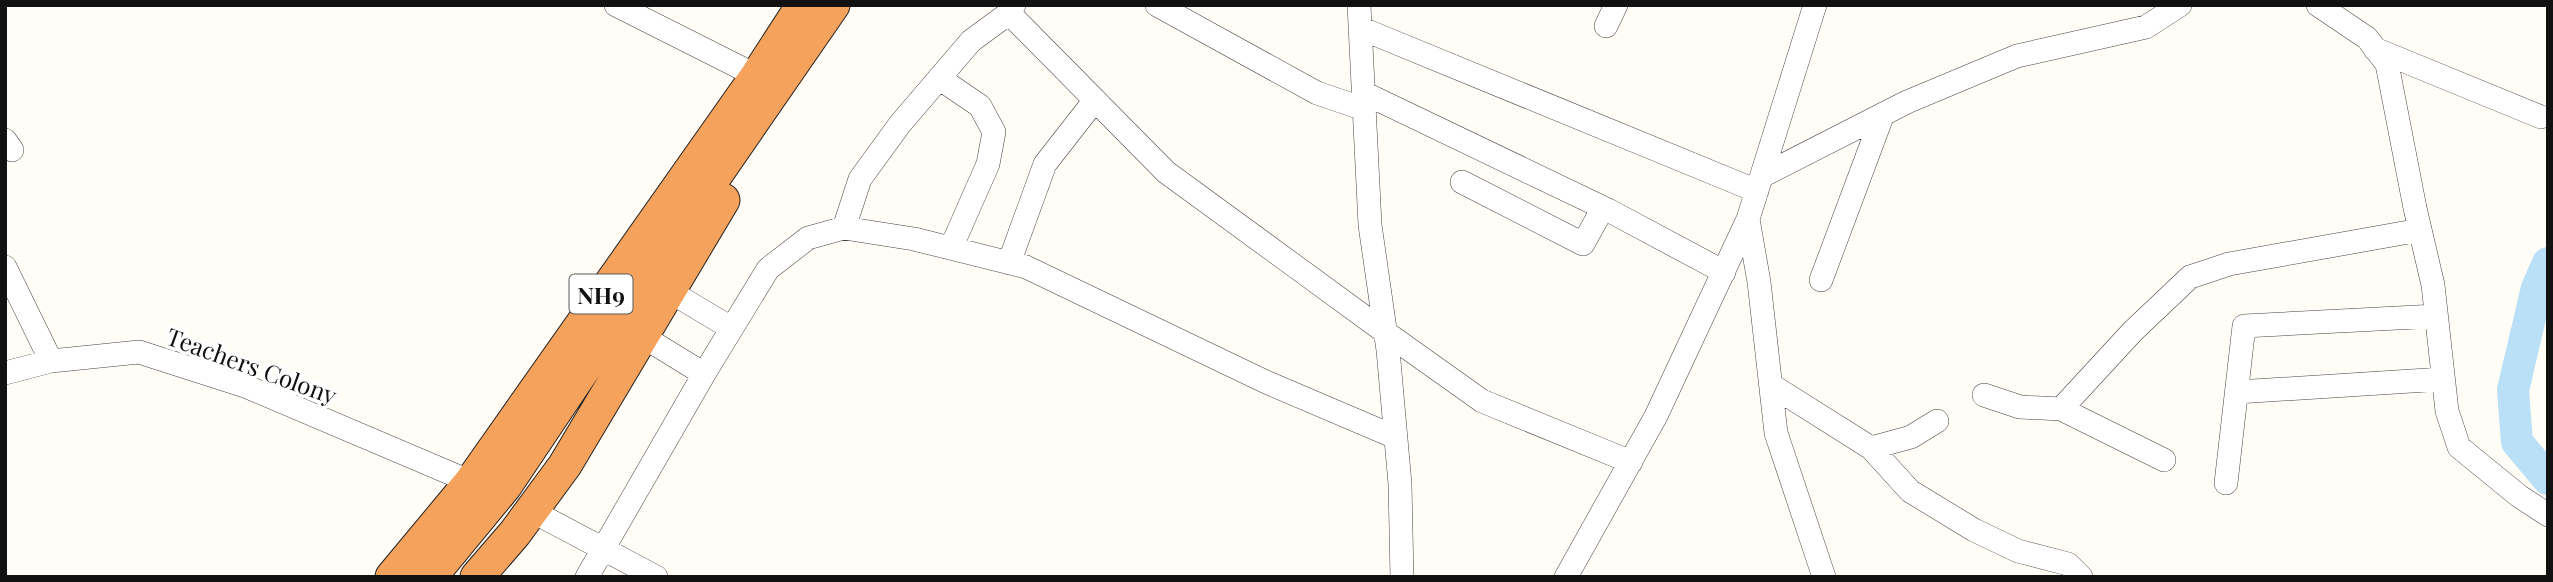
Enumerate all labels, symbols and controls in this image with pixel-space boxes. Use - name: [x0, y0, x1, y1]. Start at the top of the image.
- road number: NH9: [570, 274, 632, 314]
- street label: Teachers Colony: [163, 319, 341, 411]

